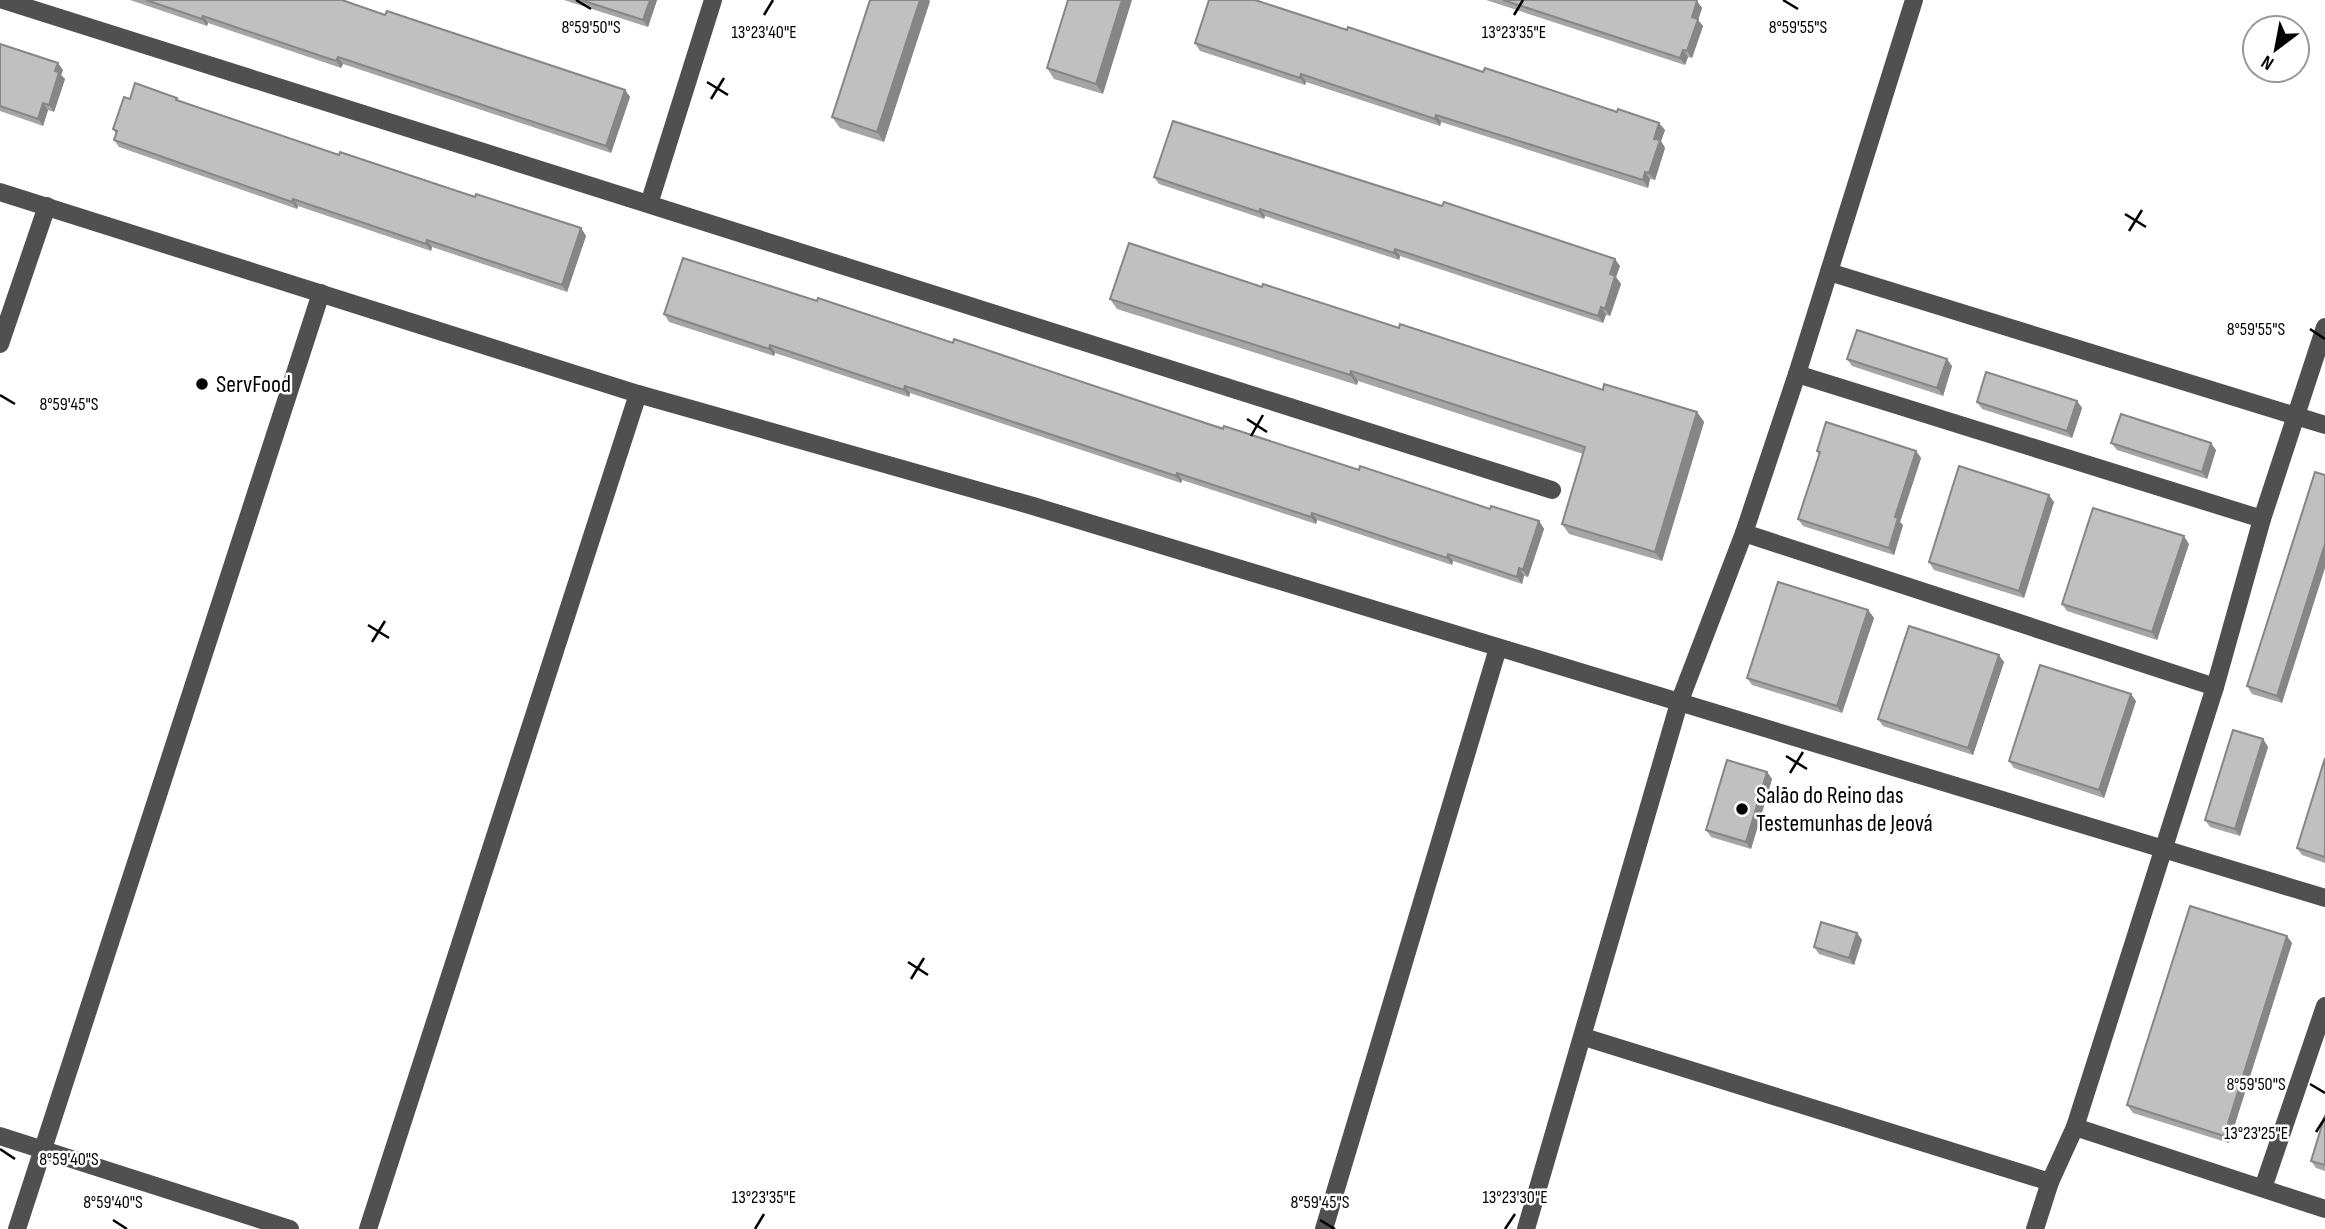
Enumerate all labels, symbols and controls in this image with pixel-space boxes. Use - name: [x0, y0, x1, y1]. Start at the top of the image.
- north arrow: [2241, 14, 2311, 84]
- text: 8°59'50"S: [561, 17, 621, 38]
- text: 8°59'55"S: [1769, 17, 1827, 38]
- text: 13°23'40"E: [731, 22, 797, 43]
- text: 13°23'35"E: [1482, 22, 1546, 43]
- text: N: [2257, 50, 2278, 75]
- text: 8°59'55"S: [2227, 319, 2285, 340]
- place label: ServFood: [216, 370, 291, 399]
- marker: ServFood: [194, 376, 210, 392]
- text: 8°59'45"S: [40, 394, 99, 415]
- place label: Salão do Reino das Testemunhas de Jeová: [1756, 781, 1933, 838]
- marker: Salão do Reino das Testemunhas de Jeová: [1734, 801, 1750, 817]
- text: 8°59'50"S: [2226, 1074, 2286, 1095]
- text: 13°23'25"E: [2224, 1123, 2288, 1144]
- text: 8°59'40"S: [39, 1149, 99, 1170]
- text: 13°23'35"E: [732, 1187, 796, 1208]
- text: 13°23'30"E: [1482, 1187, 1548, 1208]
- text: 8°59'40"S: [83, 1192, 143, 1213]
- text: 8°59'45"S: [1291, 1192, 1350, 1213]

